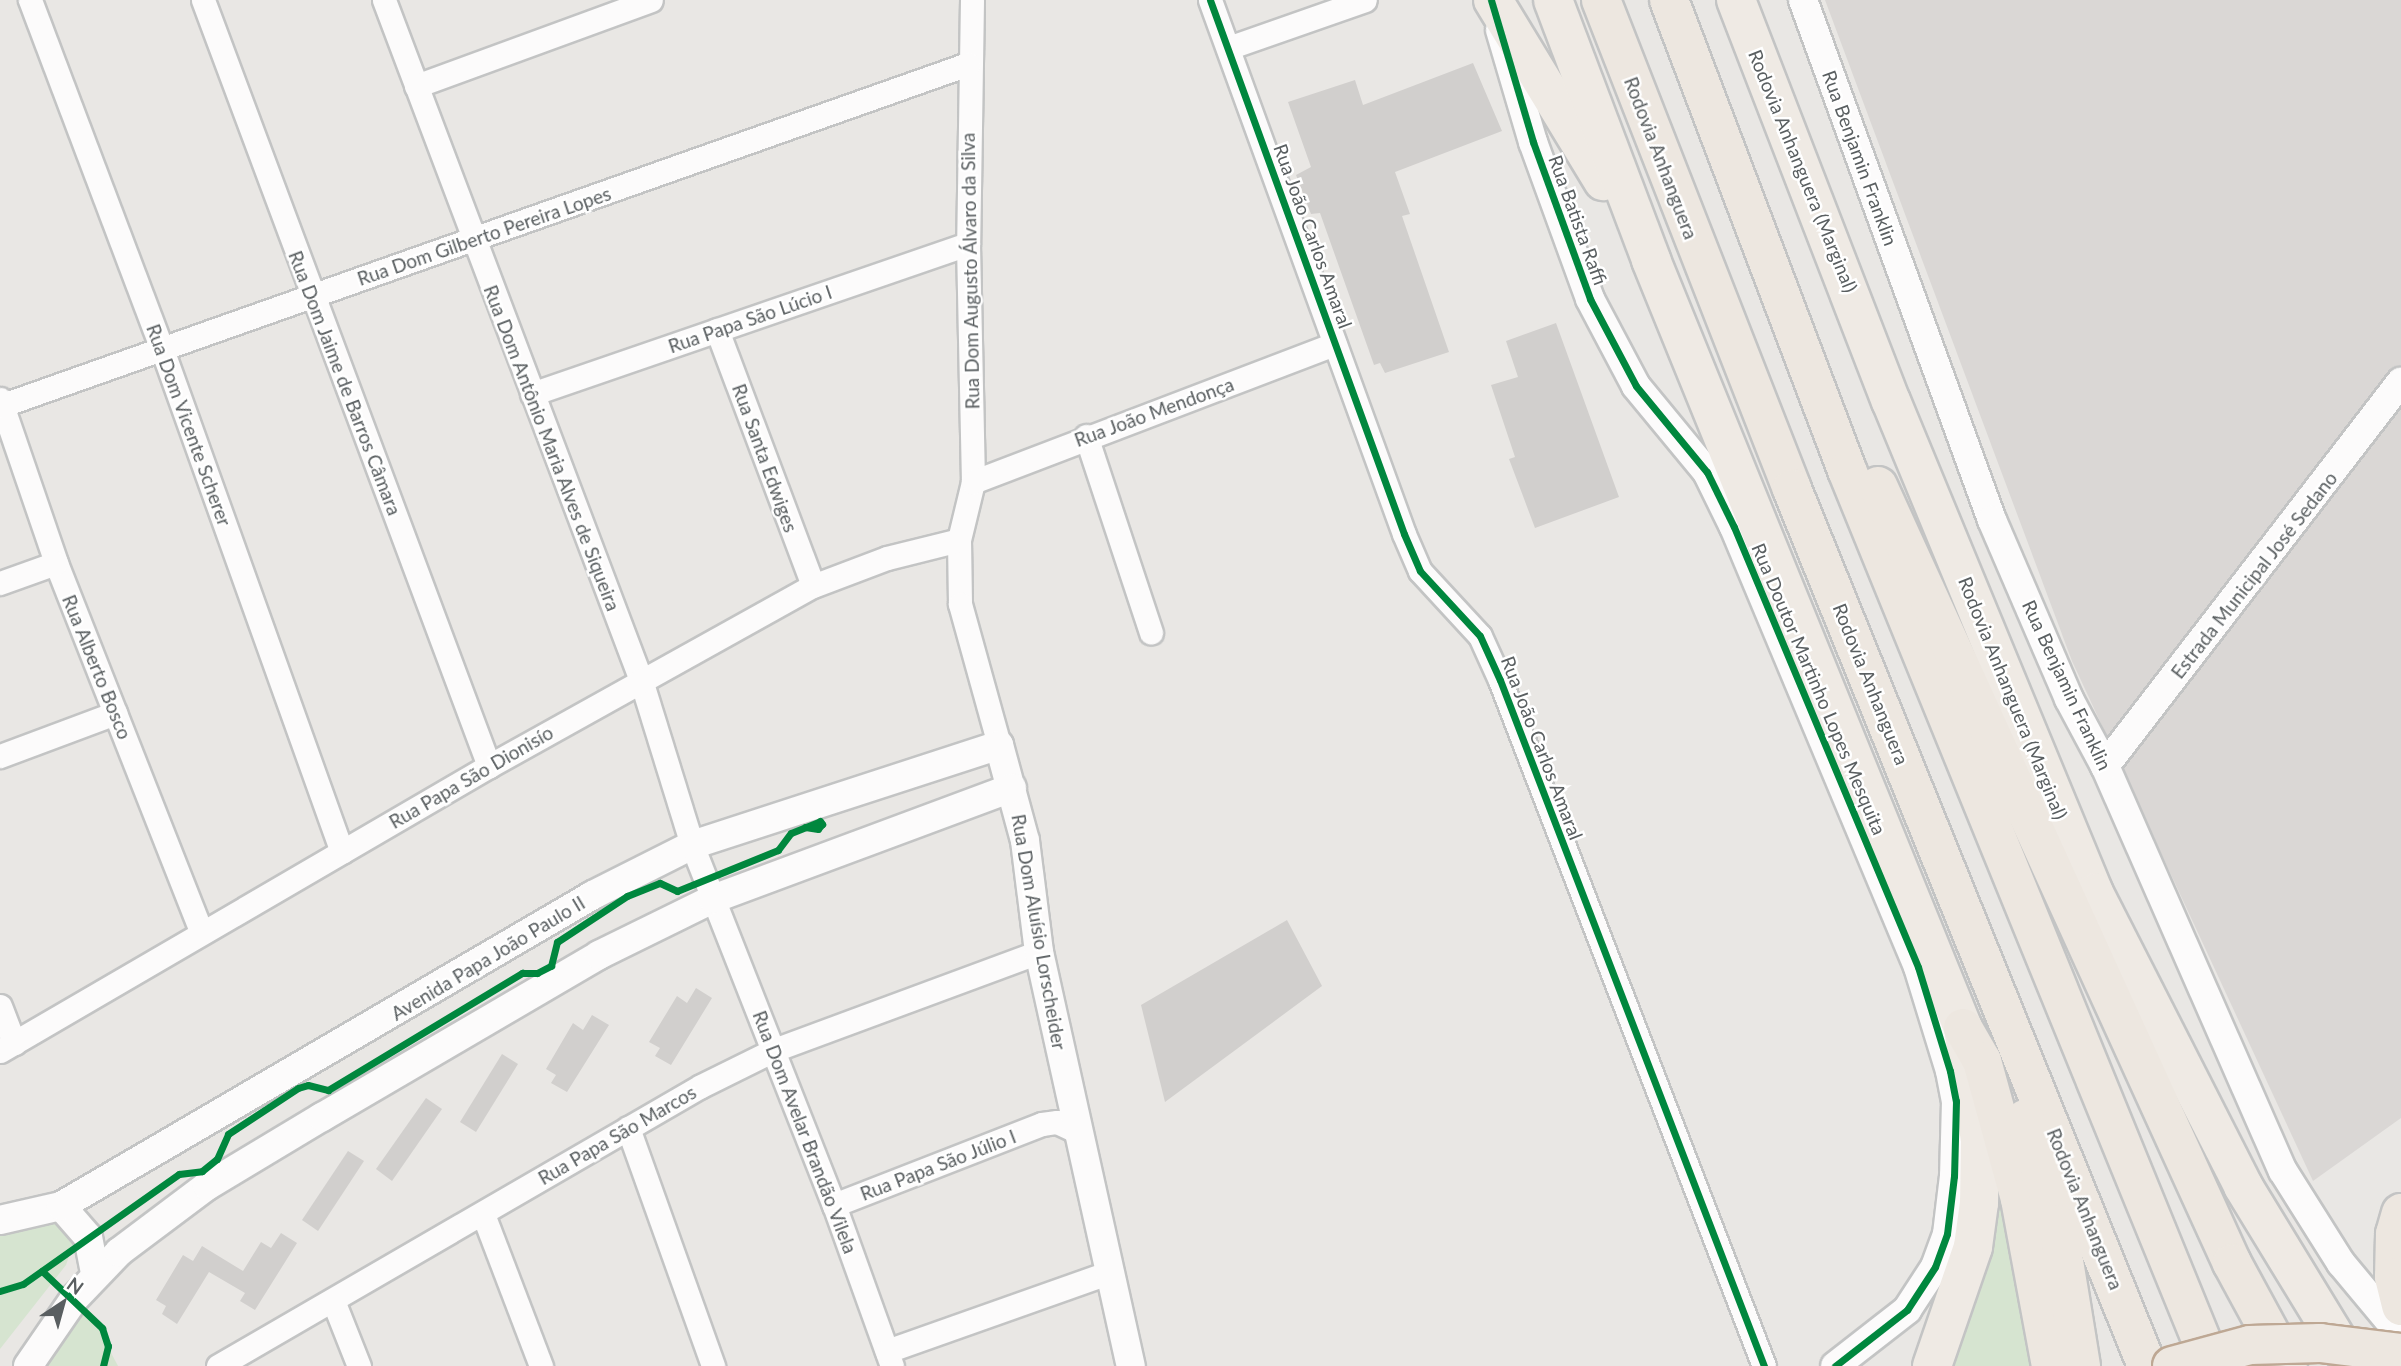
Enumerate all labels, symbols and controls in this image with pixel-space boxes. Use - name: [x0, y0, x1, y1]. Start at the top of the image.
- street label: Rodovia Anhanguera (Marginal): [1744, 46, 1862, 296]
- street label: Rua Benjamin Franklin: [1818, 67, 1902, 249]
- street label: Rodovia Anhanguera: [1619, 73, 1703, 243]
- street label: Rua Dom Augusto Álvaro da Silva: [956, 132, 984, 410]
- street label: Rua João Carlos Amaral: [1269, 140, 1357, 332]
- street label: Rua Batista Raffi: [1544, 152, 1612, 288]
- street label: Rua Dom Gilberto Pereira Lopes: [354, 182, 614, 290]
- street label: Rua Dom Jaime de Barros Câmara: [284, 247, 406, 519]
- street label: Rua Papa São Lúcio I: [665, 280, 835, 358]
- street label: Rua Dom Antônio Maria Alves de Siqueira: [479, 281, 625, 615]
- street label: Rua Dom Vicente Scherer: [142, 321, 236, 529]
- street label: Rua João Mendonça: [1071, 372, 1237, 452]
- street label: Rua Santa Edwiges: [728, 381, 802, 535]
- street label: Estrada Municipal José Sedano: [2166, 467, 2342, 683]
- street label: Rua Doutor Martinho Lopes Mesquita: [1747, 540, 1891, 838]
- street label: Rodovia Anhanguera (Marginal): [1954, 573, 2072, 823]
- street label: Rua Alberto Bosco: [57, 591, 137, 743]
- street label: Rua Benjamin Franklin: [2018, 596, 2116, 774]
- street label: Rodovia Anhanguera: [1828, 600, 1914, 768]
- street label: Rua João Carlos Amaral: [1496, 652, 1588, 844]
- street label: Rua Papa São Dionisío: [385, 721, 557, 833]
- street label: Rua Dom Aluísio Lorscheider: [1007, 812, 1071, 1052]
- street label: Avenida Papa João Paulo II: [387, 891, 589, 1025]
- street label: Rua Dom Avelar Brandão Vilela: [748, 1007, 862, 1257]
- street label: Rua Papa São Marcos: [534, 1081, 700, 1189]
- street label: Rua Papa São Júlio I: [857, 1125, 1019, 1205]
- street label: Rodovia Anhanguera: [2042, 1125, 2128, 1293]
- north arrow: [28, 1268, 98, 1338]
- text: N: [63, 1272, 88, 1299]

